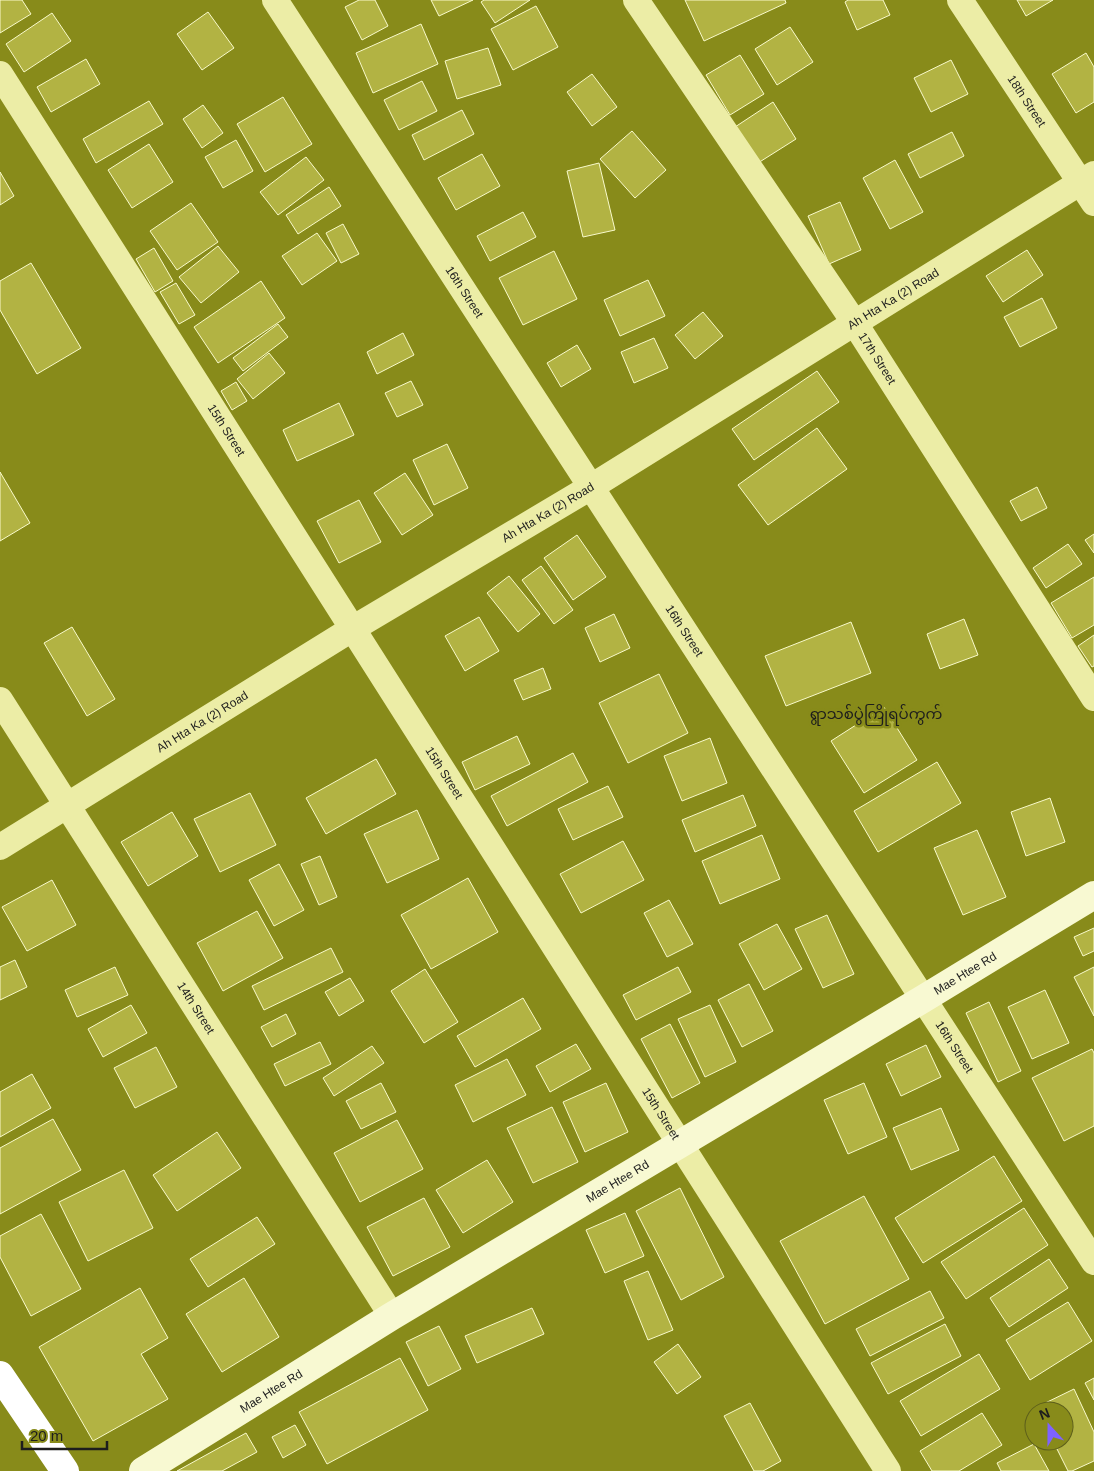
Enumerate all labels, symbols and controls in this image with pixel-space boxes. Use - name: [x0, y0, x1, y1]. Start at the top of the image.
- street label: 18th Street: [1005, 73, 1049, 130]
- street label: 16th Street: [443, 263, 487, 321]
- street label: Ah Hta Ka (2) Road: [845, 265, 941, 333]
- street label: 17th Street: [855, 330, 899, 387]
- street label: 15th Street: [205, 402, 248, 459]
- street label: Ah Hta Ka (2) Road: [499, 480, 597, 545]
- street label: 16th Street: [662, 602, 707, 660]
- street label: Ah Hta Ka (2) Road: [154, 688, 251, 755]
- district label: ရွာသစ်ပွဲကြိုရပ်ကွက်: [810, 704, 942, 726]
- street label: 15th Street: [422, 744, 466, 802]
- street label: Mae Htee Rd: [931, 949, 999, 998]
- street label: 14th Street: [174, 979, 218, 1037]
- street label: 16th Street: [933, 1018, 977, 1076]
- street label: 15th Street: [639, 1085, 683, 1143]
- street label: Mae Htee Rd: [584, 1157, 652, 1206]
- street label: Mae Htee Rd: [237, 1367, 305, 1416]
- north arrow: [1024, 1401, 1074, 1451]
- text: N: [1037, 1405, 1052, 1423]
- scale bar: [22, 1418, 108, 1450]
- text: 20 m: [30, 1427, 63, 1444]

